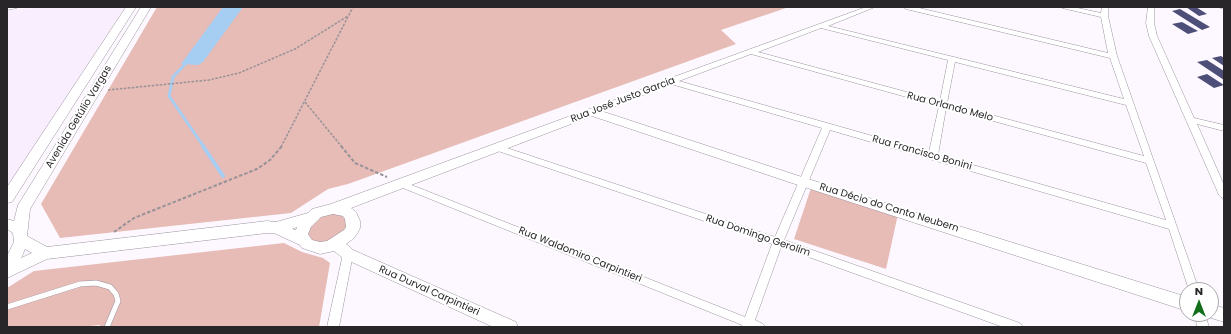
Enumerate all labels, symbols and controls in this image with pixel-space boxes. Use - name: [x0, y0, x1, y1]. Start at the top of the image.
- street label: Avenida Getúlio Vargas: [44, 64, 114, 170]
- street label: Rua José Justo Garcia: [569, 75, 677, 125]
- street label: Rua Orlando Melo: [906, 90, 994, 124]
- street label: Rua Francisco Bonini: [871, 133, 973, 173]
- street label: Rua Décio do Canto Neubern: [818, 181, 960, 235]
- street label: Rua Domingo Gerolim: [704, 212, 812, 260]
- street label: Rua Waldomiro Carpintieri: [517, 225, 643, 285]
- street label: Rua Durval Carpintieri: [377, 263, 481, 319]
- north arrow: [1179, 282, 1219, 322]
- text: N: [1195, 283, 1203, 299]

